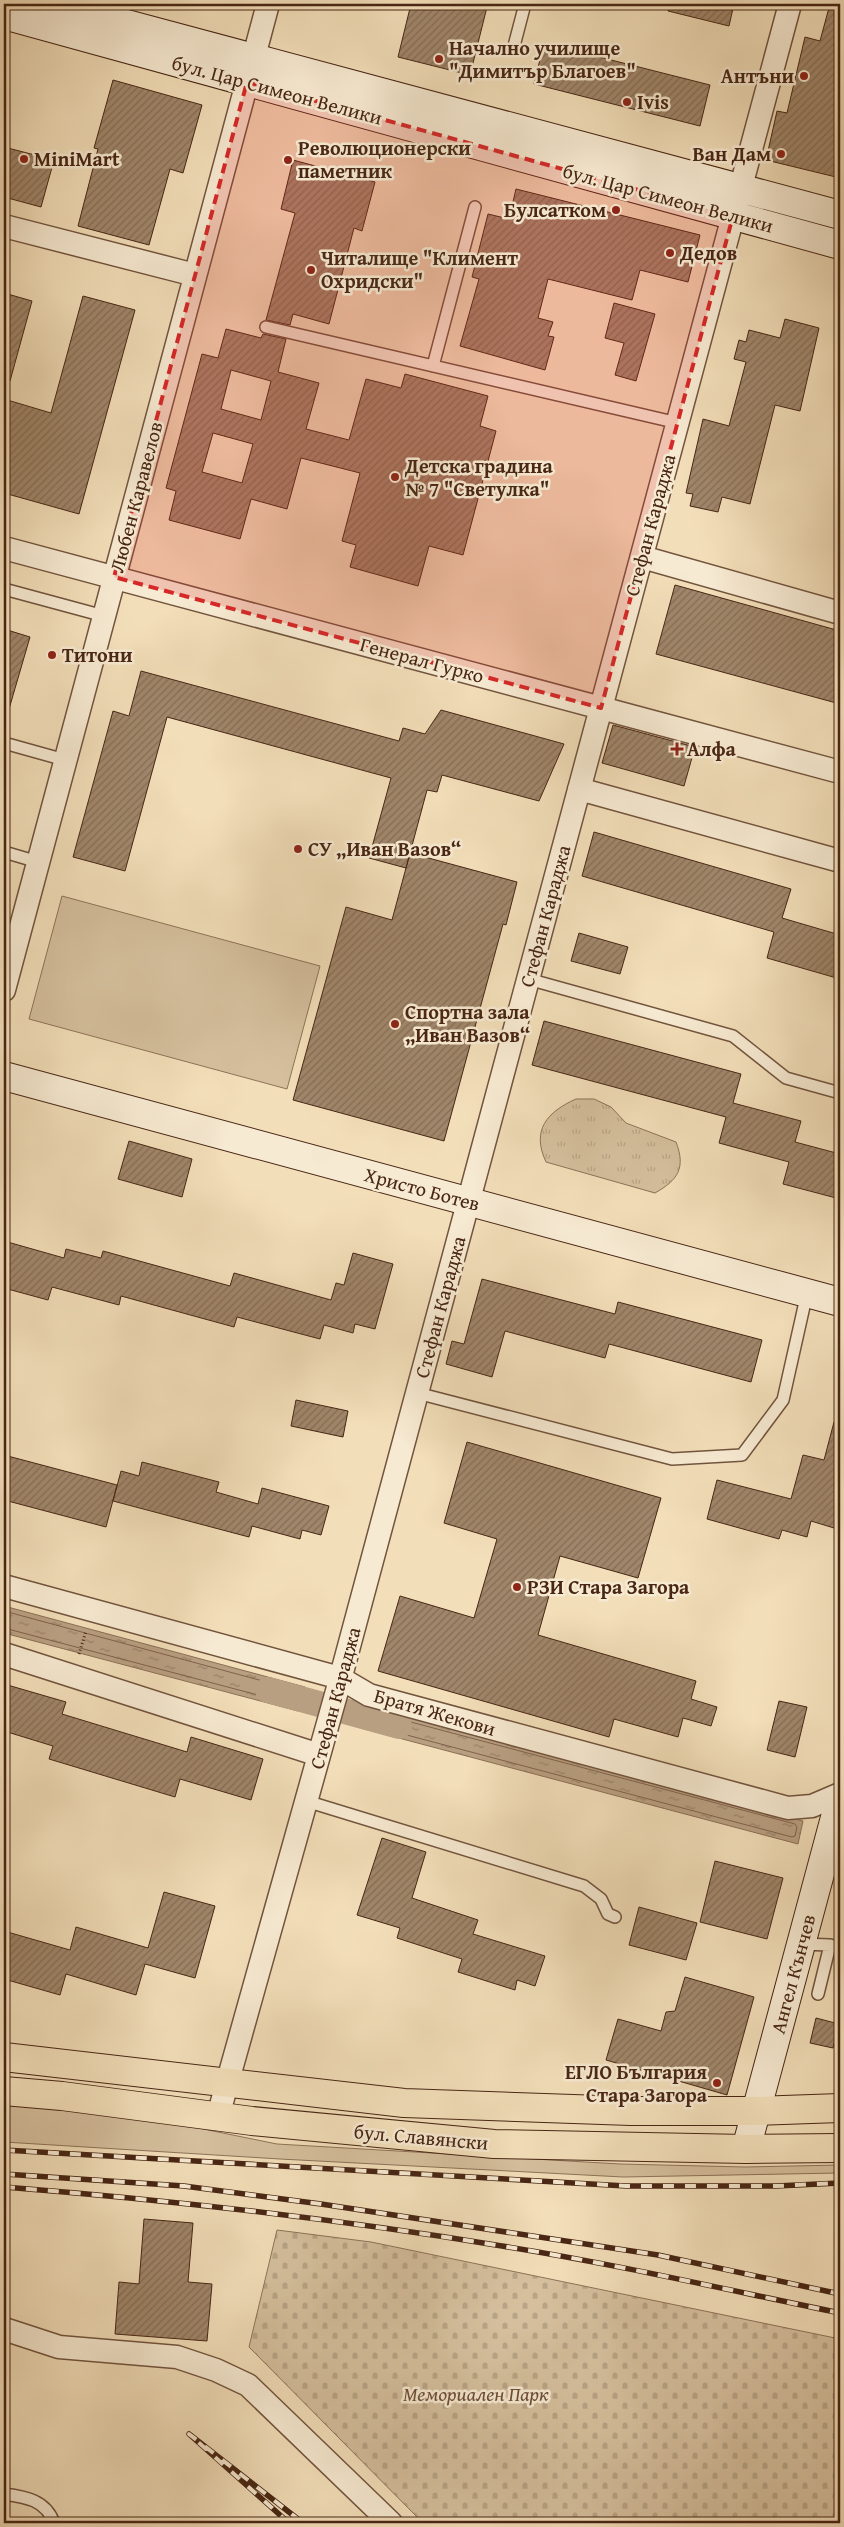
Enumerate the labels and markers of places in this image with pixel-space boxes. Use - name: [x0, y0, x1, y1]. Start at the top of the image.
- place label: Начално училище "Димитър Благоев": [449, 33, 636, 85]
- marker: Начално училище "Димитър Благоев": [433, 53, 445, 65]
- place label: Антъни: [721, 61, 794, 90]
- marker: Антъни: [798, 70, 810, 82]
- place label: Ivis: [637, 87, 669, 116]
- marker: Ivis: [621, 96, 633, 108]
- place label: Революционерски паметник: [298, 133, 471, 185]
- place label: Ван Дам: [692, 139, 771, 168]
- place label: MiniMart: [34, 144, 120, 173]
- marker: Ван Дам: [775, 148, 787, 160]
- marker: MiniMart: [18, 153, 30, 165]
- marker: Революционерски паметник: [282, 154, 294, 166]
- place label: Булсатком: [504, 195, 606, 224]
- marker: Булсатком: [610, 204, 622, 216]
- place label: Дедов: [679, 238, 737, 267]
- place label: Читалище "Климент Охридски": [321, 243, 518, 295]
- marker: Дедов: [664, 247, 676, 259]
- marker: Читалище "Климент Охридски": [305, 264, 317, 276]
- place label: Детска градина № 7 "Светулка": [404, 451, 554, 503]
- marker: Детска градина № 7 "Светулка": [389, 471, 401, 483]
- place label: Титони: [62, 640, 133, 669]
- marker: Титони: [46, 649, 58, 661]
- place label: Алфа: [687, 734, 737, 763]
- marker: Алфа: [671, 743, 683, 755]
- place label: СУ „Иван Вазов“: [308, 834, 461, 863]
- marker: СУ „Иван Вазов“: [292, 843, 304, 855]
- place label: Спортна зала „Иван Вазов“: [405, 997, 530, 1049]
- marker: Спортна зала „Иван Вазов“: [389, 1018, 401, 1030]
- place label: РЗИ Стара Загора: [527, 1572, 690, 1601]
- marker: РЗИ Стара Загора: [511, 1581, 523, 1593]
- place label: ЕГЛО България Стара Загора: [565, 2057, 708, 2109]
- marker: ЕГЛО България Стара Загора: [711, 2077, 723, 2089]

